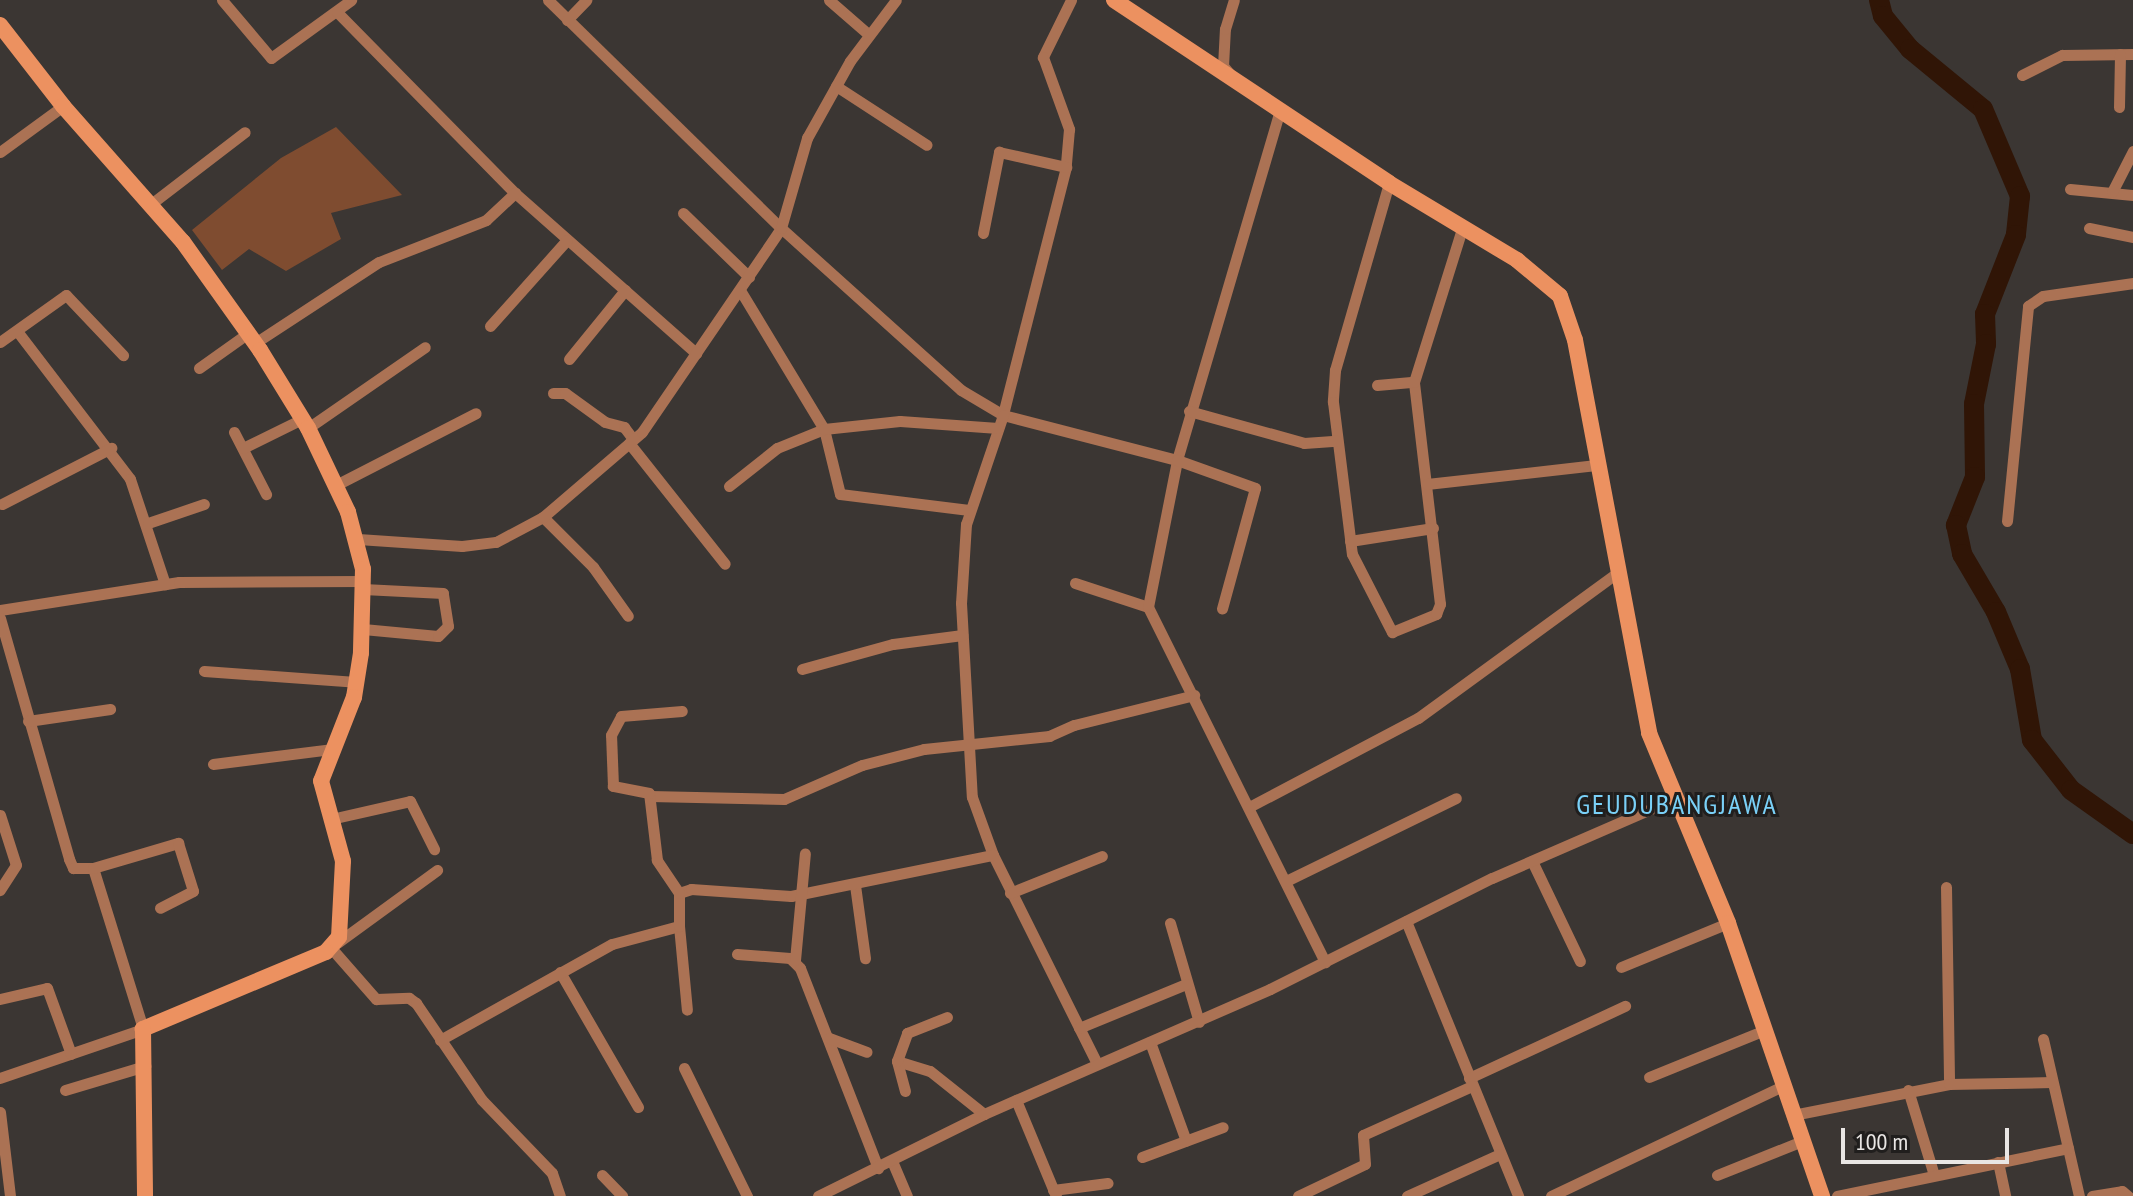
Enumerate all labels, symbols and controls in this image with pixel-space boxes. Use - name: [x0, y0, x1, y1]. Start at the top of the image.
- district label: GEUDUBANGJAWA: [1576, 787, 1778, 821]
- scale bar: [1845, 1112, 2013, 1162]
- text: 100 m: [1855, 1126, 1908, 1157]

